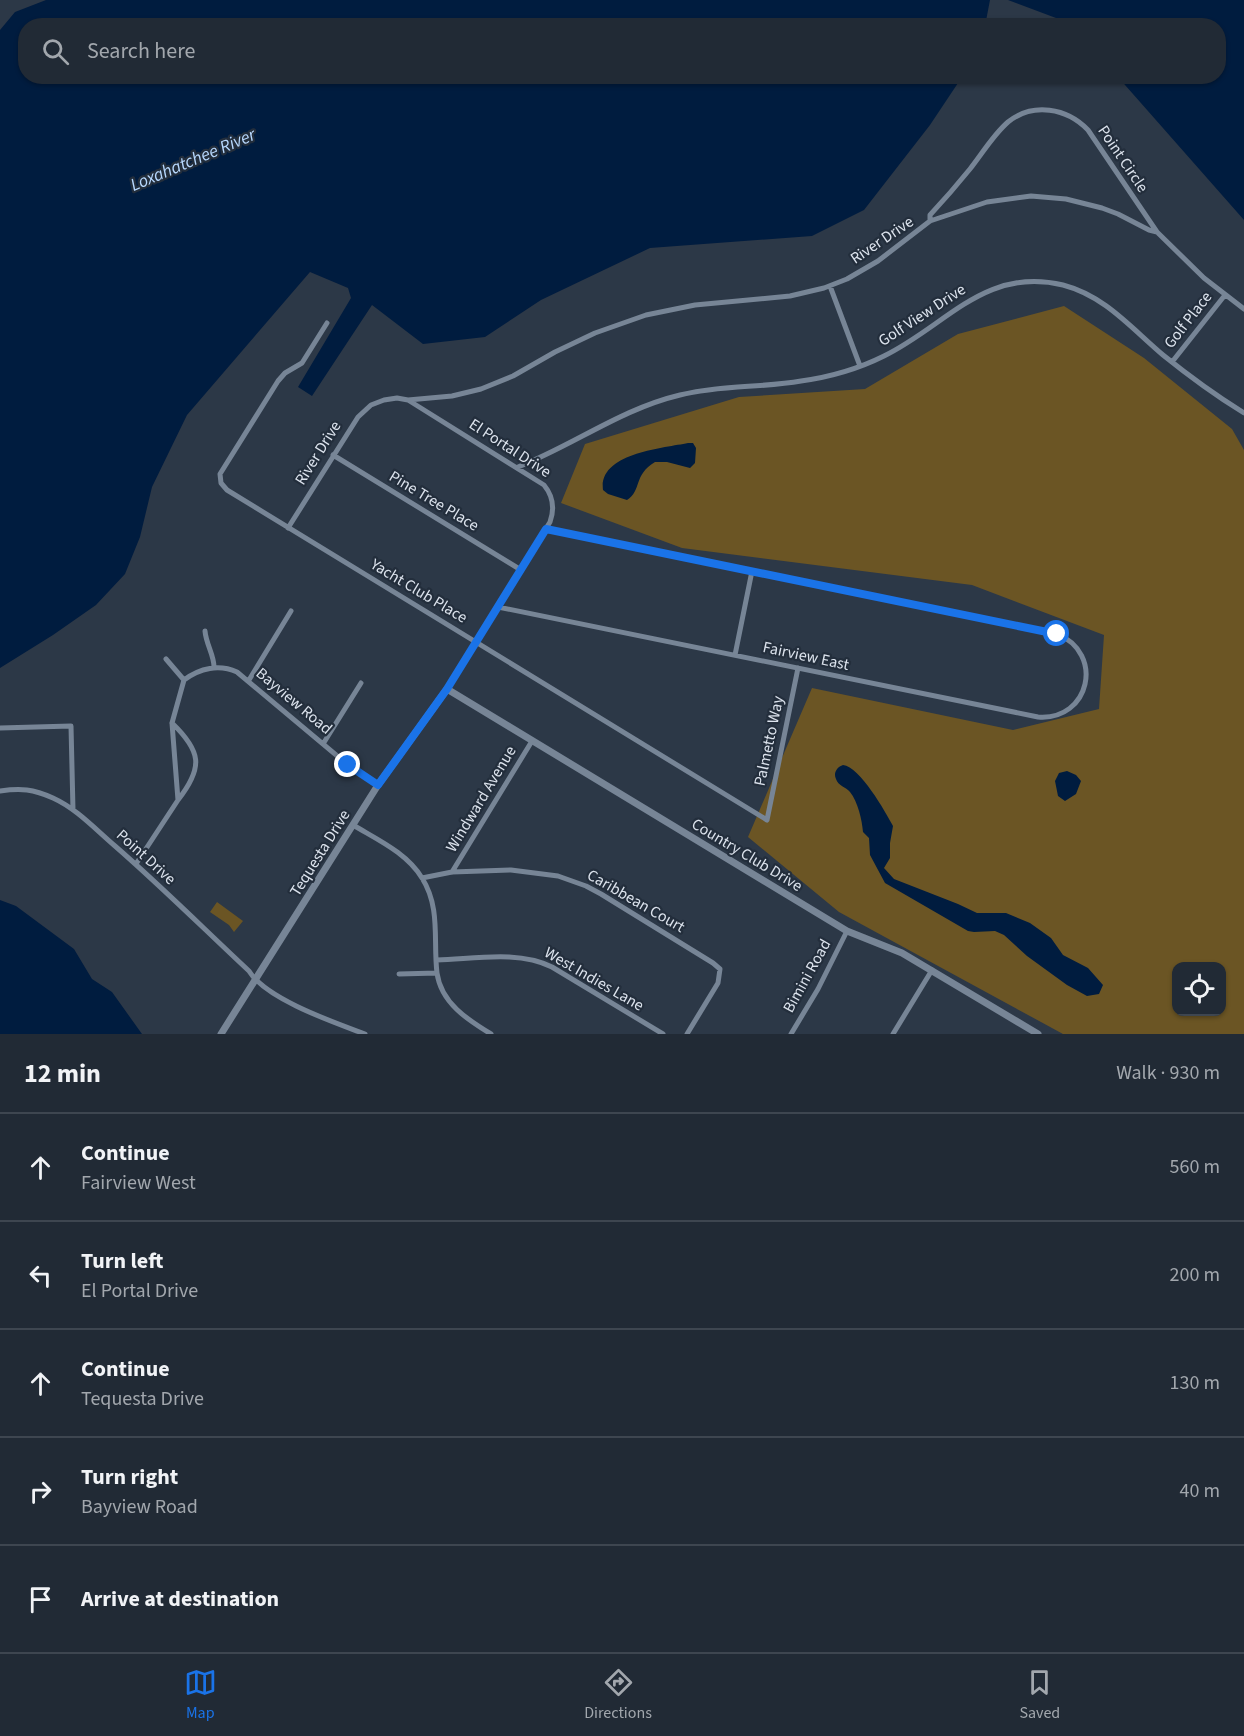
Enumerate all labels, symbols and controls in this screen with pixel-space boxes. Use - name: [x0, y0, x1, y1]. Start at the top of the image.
- search box: [18, 18, 1226, 84]
- icon: search: [39, 35, 72, 68]
- text: Search here: [87, 35, 195, 67]
- street label: Point Circle: [1093, 121, 1154, 197]
- water label: Loxahatchee River: [126, 122, 260, 198]
- street label: River Drive: [846, 211, 918, 269]
- street label: Golf View Drive: [874, 278, 970, 351]
- street label: Golf Place: [1159, 287, 1217, 353]
- street label: El Portal Drive: [465, 413, 555, 483]
- street label: River Drive: [290, 417, 346, 489]
- street label: Pine Tree Place: [385, 465, 483, 537]
- street label: Yacht Club Place: [366, 553, 472, 629]
- route start: [1043, 620, 1069, 646]
- street label: Fairview East: [761, 636, 852, 676]
- street label: Bayview Road: [251, 663, 337, 739]
- street label: Palmetto Way: [749, 693, 789, 788]
- street label: Windward Avenue: [441, 742, 521, 856]
- route end: [334, 751, 360, 777]
- street label: Tequesta Drive: [285, 805, 355, 901]
- street label: Country Club Drive: [687, 813, 807, 897]
- street label: Point Drive: [111, 824, 181, 890]
- street label: Caribbean Court: [583, 864, 689, 938]
- street label: Bimini Road: [778, 935, 836, 1017]
- street label: West Indies Lane: [540, 942, 648, 1016]
- map controls: [1172, 962, 1226, 1016]
- button: locate: [1172, 962, 1226, 1016]
- text: 12 min: [24, 1055, 101, 1092]
- text: Walk · 930 m: [1116, 1059, 1220, 1087]
- text: Continue: [81, 1137, 170, 1169]
- icon: ahead: [24, 1151, 57, 1184]
- text: 560 m: [1170, 1153, 1220, 1181]
- text: Fairview West: [81, 1169, 196, 1197]
- text: Turn left: [81, 1245, 163, 1277]
- icon: left: [24, 1259, 57, 1292]
- text: 200 m: [1170, 1261, 1220, 1289]
- text: El Portal Drive: [81, 1277, 198, 1305]
- text: Continue: [81, 1353, 170, 1385]
- icon: ahead: [24, 1367, 57, 1400]
- text: 130 m: [1170, 1369, 1220, 1397]
- text: Tequesta Drive: [81, 1385, 204, 1413]
- text: Turn right: [81, 1461, 178, 1493]
- icon: right: [24, 1475, 57, 1508]
- text: 40 m: [1180, 1477, 1220, 1505]
- text: Bayview Road: [81, 1493, 198, 1521]
- icon: arrive: [24, 1583, 57, 1616]
- text: Arrive at destination: [81, 1583, 279, 1615]
- tab: Map: [184, 1666, 217, 1724]
- tab: Directions: [584, 1666, 652, 1724]
- tab: Saved: [1019, 1666, 1060, 1724]

